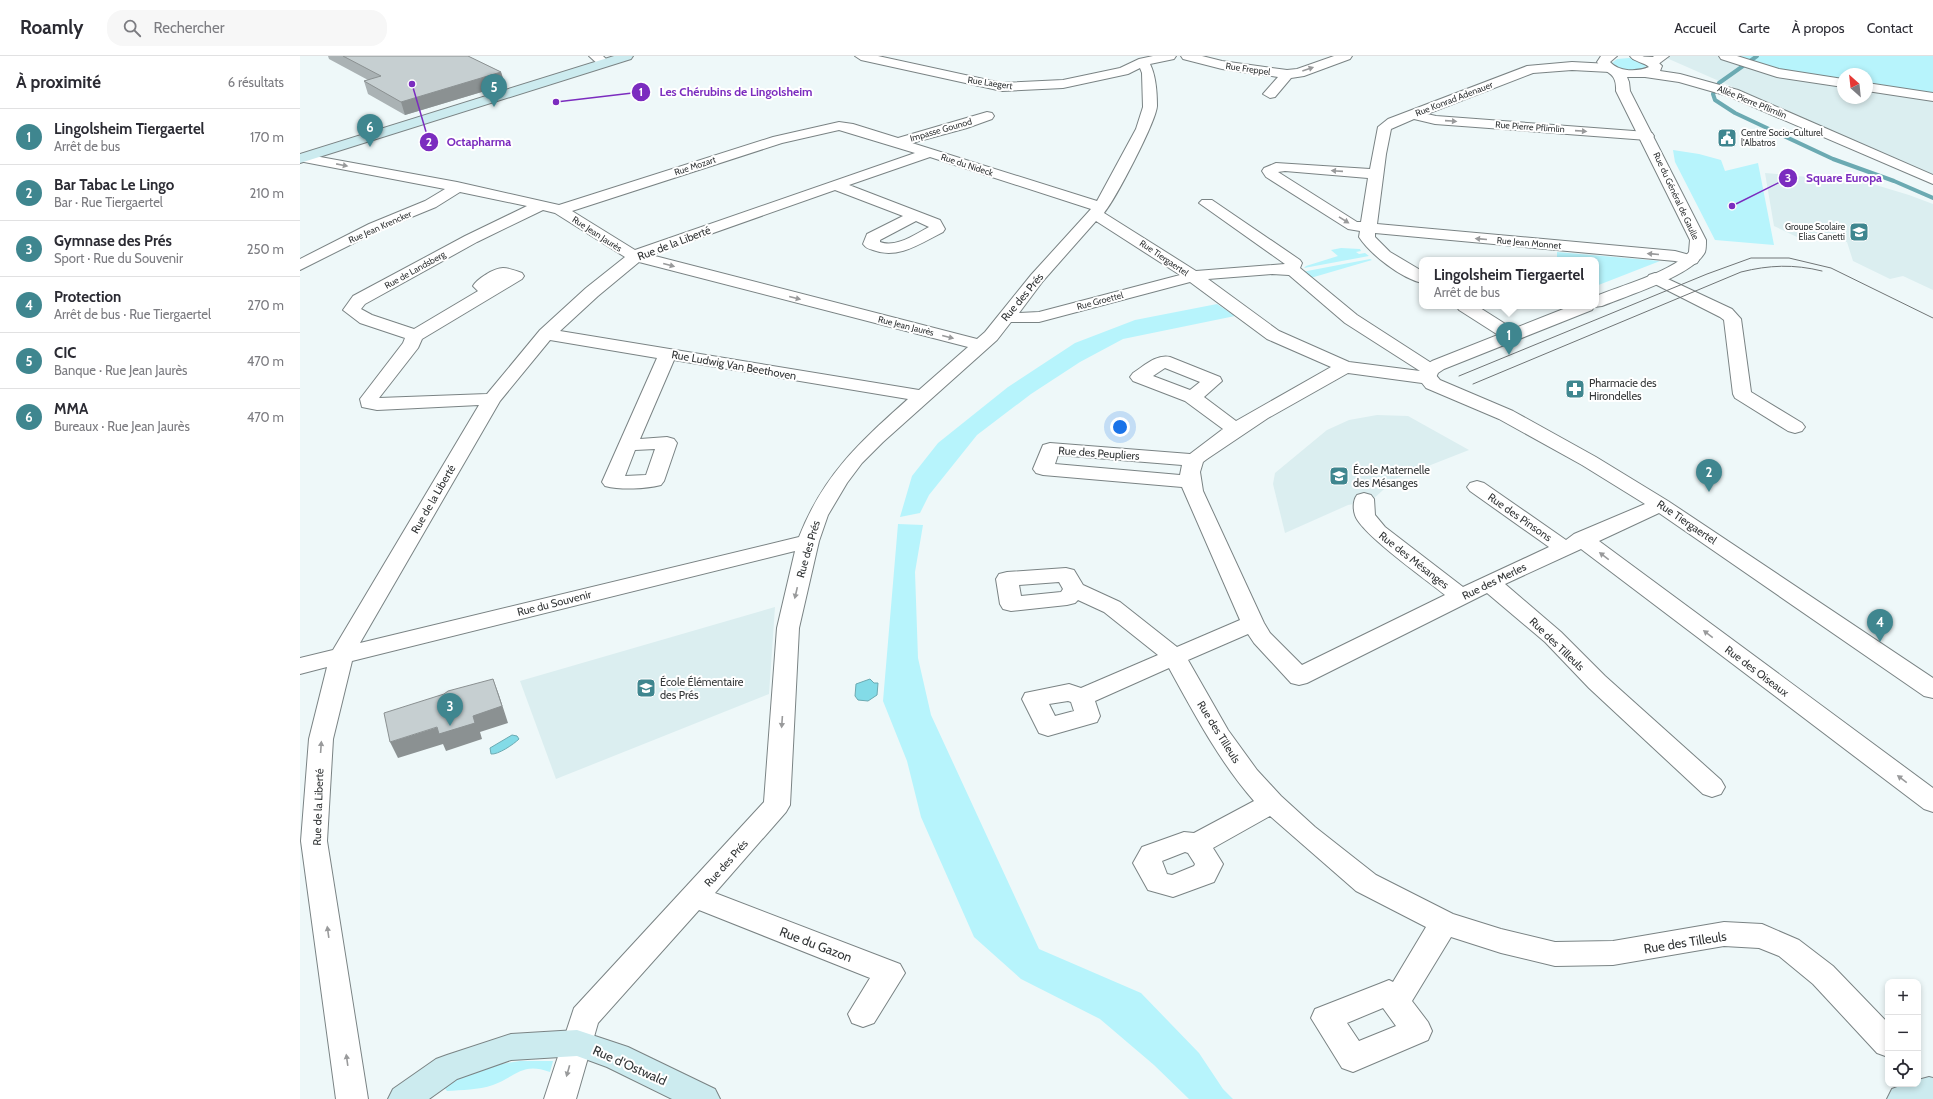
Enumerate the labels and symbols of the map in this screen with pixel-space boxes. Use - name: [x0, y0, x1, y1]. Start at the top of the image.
- street label: Rue Freppel: [1225, 60, 1272, 77]
- one-way arrow: [1302, 66, 1314, 72]
- north arrow: [1837, 68, 1873, 104]
- pin: 5: [481, 74, 507, 107]
- street label: Rue Laegert: [967, 74, 1013, 91]
- street label: Rue Konrad Adenauer: [1414, 79, 1494, 118]
- callout: Les Chérubins de Lingolsheim: [631, 80, 820, 104]
- street label: Allée Pierre Pflimlin: [1716, 83, 1788, 120]
- text: 1: [639, 84, 643, 99]
- text: Les Chérubins de Lingolsheim: [659, 84, 813, 99]
- pin: 6: [357, 114, 383, 147]
- street label: Impasse Gounod: [909, 115, 973, 144]
- one-way arrow: [1445, 118, 1457, 125]
- street label: Rue Pierre Pflimlin: [1495, 119, 1565, 134]
- one-way arrow: [1575, 127, 1587, 134]
- public building icon: Centre Socio-Culturel l'Albatros: [1716, 127, 1738, 149]
- place label: Centre Socio-Culturel l'Albatros: [1741, 127, 1824, 148]
- callout: Octapharma: [419, 130, 519, 154]
- text: 2: [426, 134, 432, 149]
- text: Octapharma: [447, 134, 511, 149]
- street label: Rue du Général de Gaulle: [1651, 150, 1702, 242]
- street label: Rue du Nideck: [940, 151, 995, 178]
- street label: Rue Mozart: [673, 154, 717, 177]
- one-way arrow: [336, 162, 348, 168]
- callout: Square Europa: [1778, 166, 1890, 190]
- one-way arrow: [1331, 167, 1343, 174]
- text: 3: [1785, 170, 1791, 185]
- text: Square Europa: [1806, 170, 1882, 185]
- street label: Rue Jean Krencker: [347, 208, 413, 245]
- street label: Rue Jean Jaurès: [570, 213, 624, 254]
- one-way arrow: [1339, 216, 1349, 224]
- place label: Groupe Scolaire Elias Canetti: [1785, 221, 1845, 242]
- school or university icon: Groupe Scolaire Elias Canetti: [1848, 221, 1870, 243]
- street label: Rue de la Liberté: [635, 222, 713, 263]
- street label: Rue Jean Monnet: [1496, 234, 1562, 251]
- one-way arrow: [1475, 235, 1487, 242]
- street label: Rue Tiergaertel: [1138, 237, 1192, 278]
- street label: Rue de Landsberg: [382, 248, 447, 291]
- one-way arrow: [1647, 251, 1659, 257]
- one-way arrow: [663, 262, 675, 268]
- street label: Rue des Prés: [998, 270, 1047, 324]
- street label: Rue Groettel: [1075, 289, 1125, 312]
- one-way arrow: [789, 295, 801, 301]
- street label: Rue Jean Jaurès: [877, 313, 935, 338]
- pin: 1: [1496, 322, 1522, 355]
- one-way arrow: [942, 334, 954, 340]
- street label: Rue Ludwig Van Beethoven: [670, 347, 798, 383]
- place label: Pharmacie des Hirondelles: [1589, 376, 1657, 403]
- pharmacy icon: Pharmacie des Hirondelles: [1564, 378, 1586, 400]
- your location: [1110, 417, 1130, 437]
- street label: Rue des Peupliers: [1058, 443, 1141, 463]
- pin: 2: [1696, 459, 1722, 492]
- street label: Rue de la Liberté: [408, 462, 459, 536]
- place label: École Maternelle des Mésanges: [1353, 463, 1430, 490]
- school or university icon: École Maternelle des Mésanges: [1328, 465, 1350, 487]
- street label: Rue des Pinsons: [1485, 490, 1555, 545]
- street label: Rue Tiergaertel: [1654, 497, 1720, 547]
- street label: Rue des Prés: [793, 518, 823, 579]
- street label: Rue des Mésanges: [1376, 528, 1452, 592]
- one-way arrow: [1599, 552, 1609, 560]
- street label: Rue des Merles: [1460, 559, 1529, 603]
- street label: Rue du Souvenir: [516, 587, 593, 619]
- one-way arrow: [793, 587, 799, 599]
- pin: 4: [1867, 609, 1893, 642]
- street label: Rue des Tilleuls: [1527, 614, 1588, 674]
- one-way arrow: [1703, 630, 1714, 638]
- street label: Rue des Oiseaux: [1722, 642, 1792, 700]
- place label: École Élémentaire des Prés: [660, 675, 744, 702]
- school or university icon: École Élémentaire des Prés: [635, 677, 657, 699]
- pin: 3: [437, 693, 463, 726]
- street label: Rue des Tilleuls: [1194, 698, 1244, 766]
- one-way arrow: [779, 716, 785, 729]
- one-way arrow: [317, 741, 324, 753]
- street label: Rue de la Liberté: [310, 768, 326, 846]
- one-way arrow: [1896, 775, 1907, 783]
- street label: Rue des Prés: [701, 836, 751, 890]
- street label: Rue du Gazon: [777, 923, 855, 965]
- one-way arrow: [325, 926, 331, 938]
- street label: Rue des Tilleuls: [1642, 927, 1728, 956]
- street label: Rue d'Ostwald: [591, 1042, 669, 1088]
- one-way arrow: [344, 1054, 350, 1066]
- one-way arrow: [565, 1065, 571, 1077]

